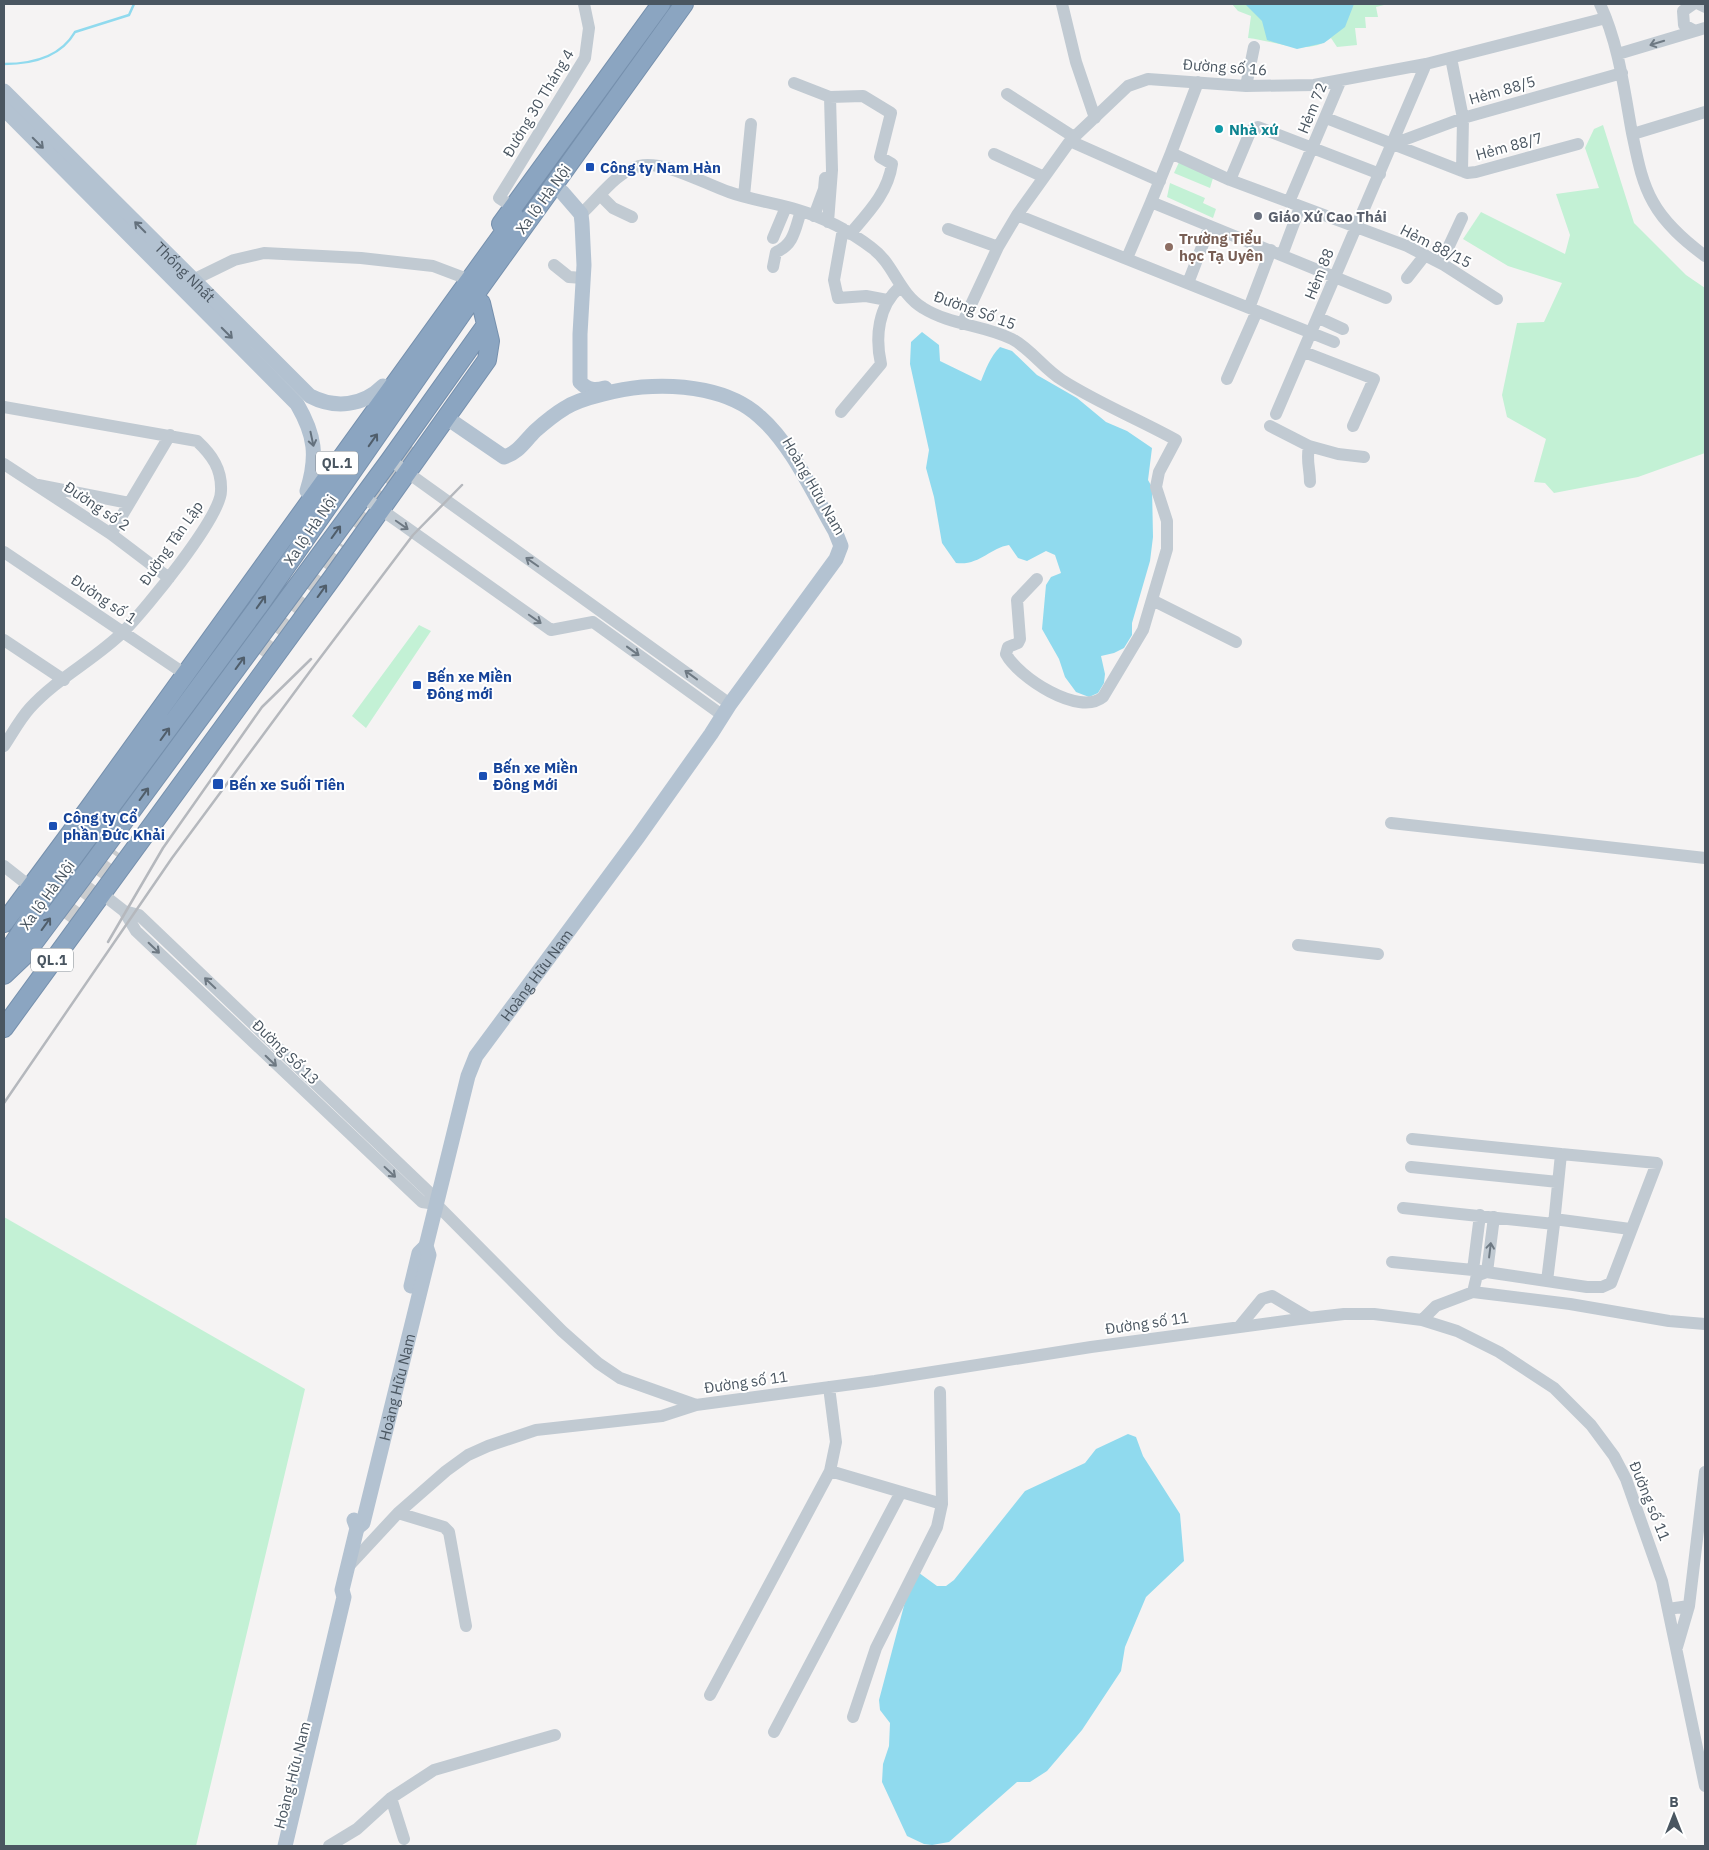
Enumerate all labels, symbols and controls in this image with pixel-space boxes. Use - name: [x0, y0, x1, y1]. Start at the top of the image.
- one-way arrow: [1649, 38, 1665, 48]
- street label: Đường 30 Tháng 4: [498, 46, 578, 160]
- street label: Đường số 16: [1182, 55, 1268, 79]
- street label: Hẻm 88/5: [1467, 71, 1537, 109]
- street label: Hẻm 72: [1293, 80, 1331, 136]
- place label: Nhà xứ: [1229, 120, 1278, 139]
- marker: Nhà xứ: [1213, 123, 1225, 135]
- street label: Hẻm 88/7: [1474, 128, 1544, 164]
- one-way arrow: [32, 137, 44, 149]
- place label: Công ty Nam Hàn: [600, 158, 721, 177]
- street label: Xa lộ Hà Nội: [511, 160, 575, 238]
- marker: Công ty Nam Hàn: [584, 161, 596, 173]
- place label: Giáo Xứ Cao Thái: [1268, 207, 1387, 226]
- marker: Giáo Xứ Cao Thái: [1252, 210, 1264, 222]
- one-way arrow: [134, 220, 146, 233]
- street label: Hẻm 88/15: [1397, 220, 1475, 272]
- place label: Trường Tiểu học Tạ Uyên: [1179, 229, 1263, 265]
- street label: Thống Nhất: [151, 237, 220, 306]
- marker: Trường Tiểu học Tạ Uyên: [1163, 241, 1175, 253]
- street label: Hẻm 88: [1300, 246, 1338, 302]
- street label: Đường Số 15: [931, 286, 1019, 334]
- one-way arrow: [220, 327, 233, 339]
- one-way arrow: [308, 430, 317, 446]
- one-way arrow: [368, 433, 378, 447]
- street label: Hoàng Hữu Nam: [778, 434, 850, 538]
- road number: QL.1: [316, 452, 358, 474]
- street label: Đường số 2: [60, 477, 134, 535]
- street label: Xa lộ Hà Nội: [279, 491, 341, 569]
- street label: Đường Tân Lập: [135, 497, 207, 589]
- one-way arrow: [395, 520, 409, 530]
- one-way arrow: [331, 526, 341, 540]
- one-way arrow: [526, 557, 540, 567]
- street label: Đường số 1: [67, 570, 141, 628]
- one-way arrow: [316, 585, 327, 598]
- one-way arrow: [256, 596, 266, 610]
- one-way arrow: [527, 614, 541, 624]
- one-way arrow: [626, 645, 639, 656]
- one-way arrow: [235, 656, 245, 670]
- place label: Bến xe Miền Đông mới: [427, 667, 512, 703]
- one-way arrow: [684, 670, 698, 680]
- marker: Bến xe Miền Đông mới: [411, 679, 423, 691]
- one-way arrow: [160, 727, 170, 741]
- place label: Bến xe Miền Đông Mới: [493, 758, 578, 794]
- marker: Bến xe Miền Đông Mới: [477, 770, 489, 782]
- place label: Bến xe Suối Tiên: [229, 775, 345, 794]
- marker: Bến xe Suối Tiên: [211, 777, 225, 791]
- one-way arrow: [139, 787, 149, 801]
- place label: Công ty Cổ phần Đức Khải: [63, 808, 165, 844]
- marker: Công ty Cổ phần Đức Khải: [47, 820, 59, 832]
- street label: Xa lộ Hà Nội: [15, 856, 79, 934]
- one-way arrow: [41, 918, 52, 932]
- street label: Hoàng Hữu Nam: [496, 925, 576, 1025]
- one-way arrow: [148, 942, 160, 954]
- road number: QL.1: [31, 948, 73, 972]
- one-way arrow: [204, 977, 217, 989]
- street label: Đường Số 13: [249, 1015, 323, 1089]
- one-way arrow: [265, 1055, 278, 1067]
- one-way arrow: [383, 1166, 396, 1178]
- one-way arrow: [1485, 1242, 1495, 1258]
- street label: Đường số 11: [1104, 1308, 1190, 1338]
- street label: Hoàng Hữu Nam: [374, 1331, 419, 1443]
- street label: Đường số 11: [703, 1367, 789, 1397]
- street label: Đường số 11: [1625, 1458, 1675, 1544]
- street label: Hoàng Hữu Nam: [269, 1719, 315, 1831]
- north arrow: [1649, 1790, 1699, 1840]
- text: B: [1669, 1793, 1679, 1811]

